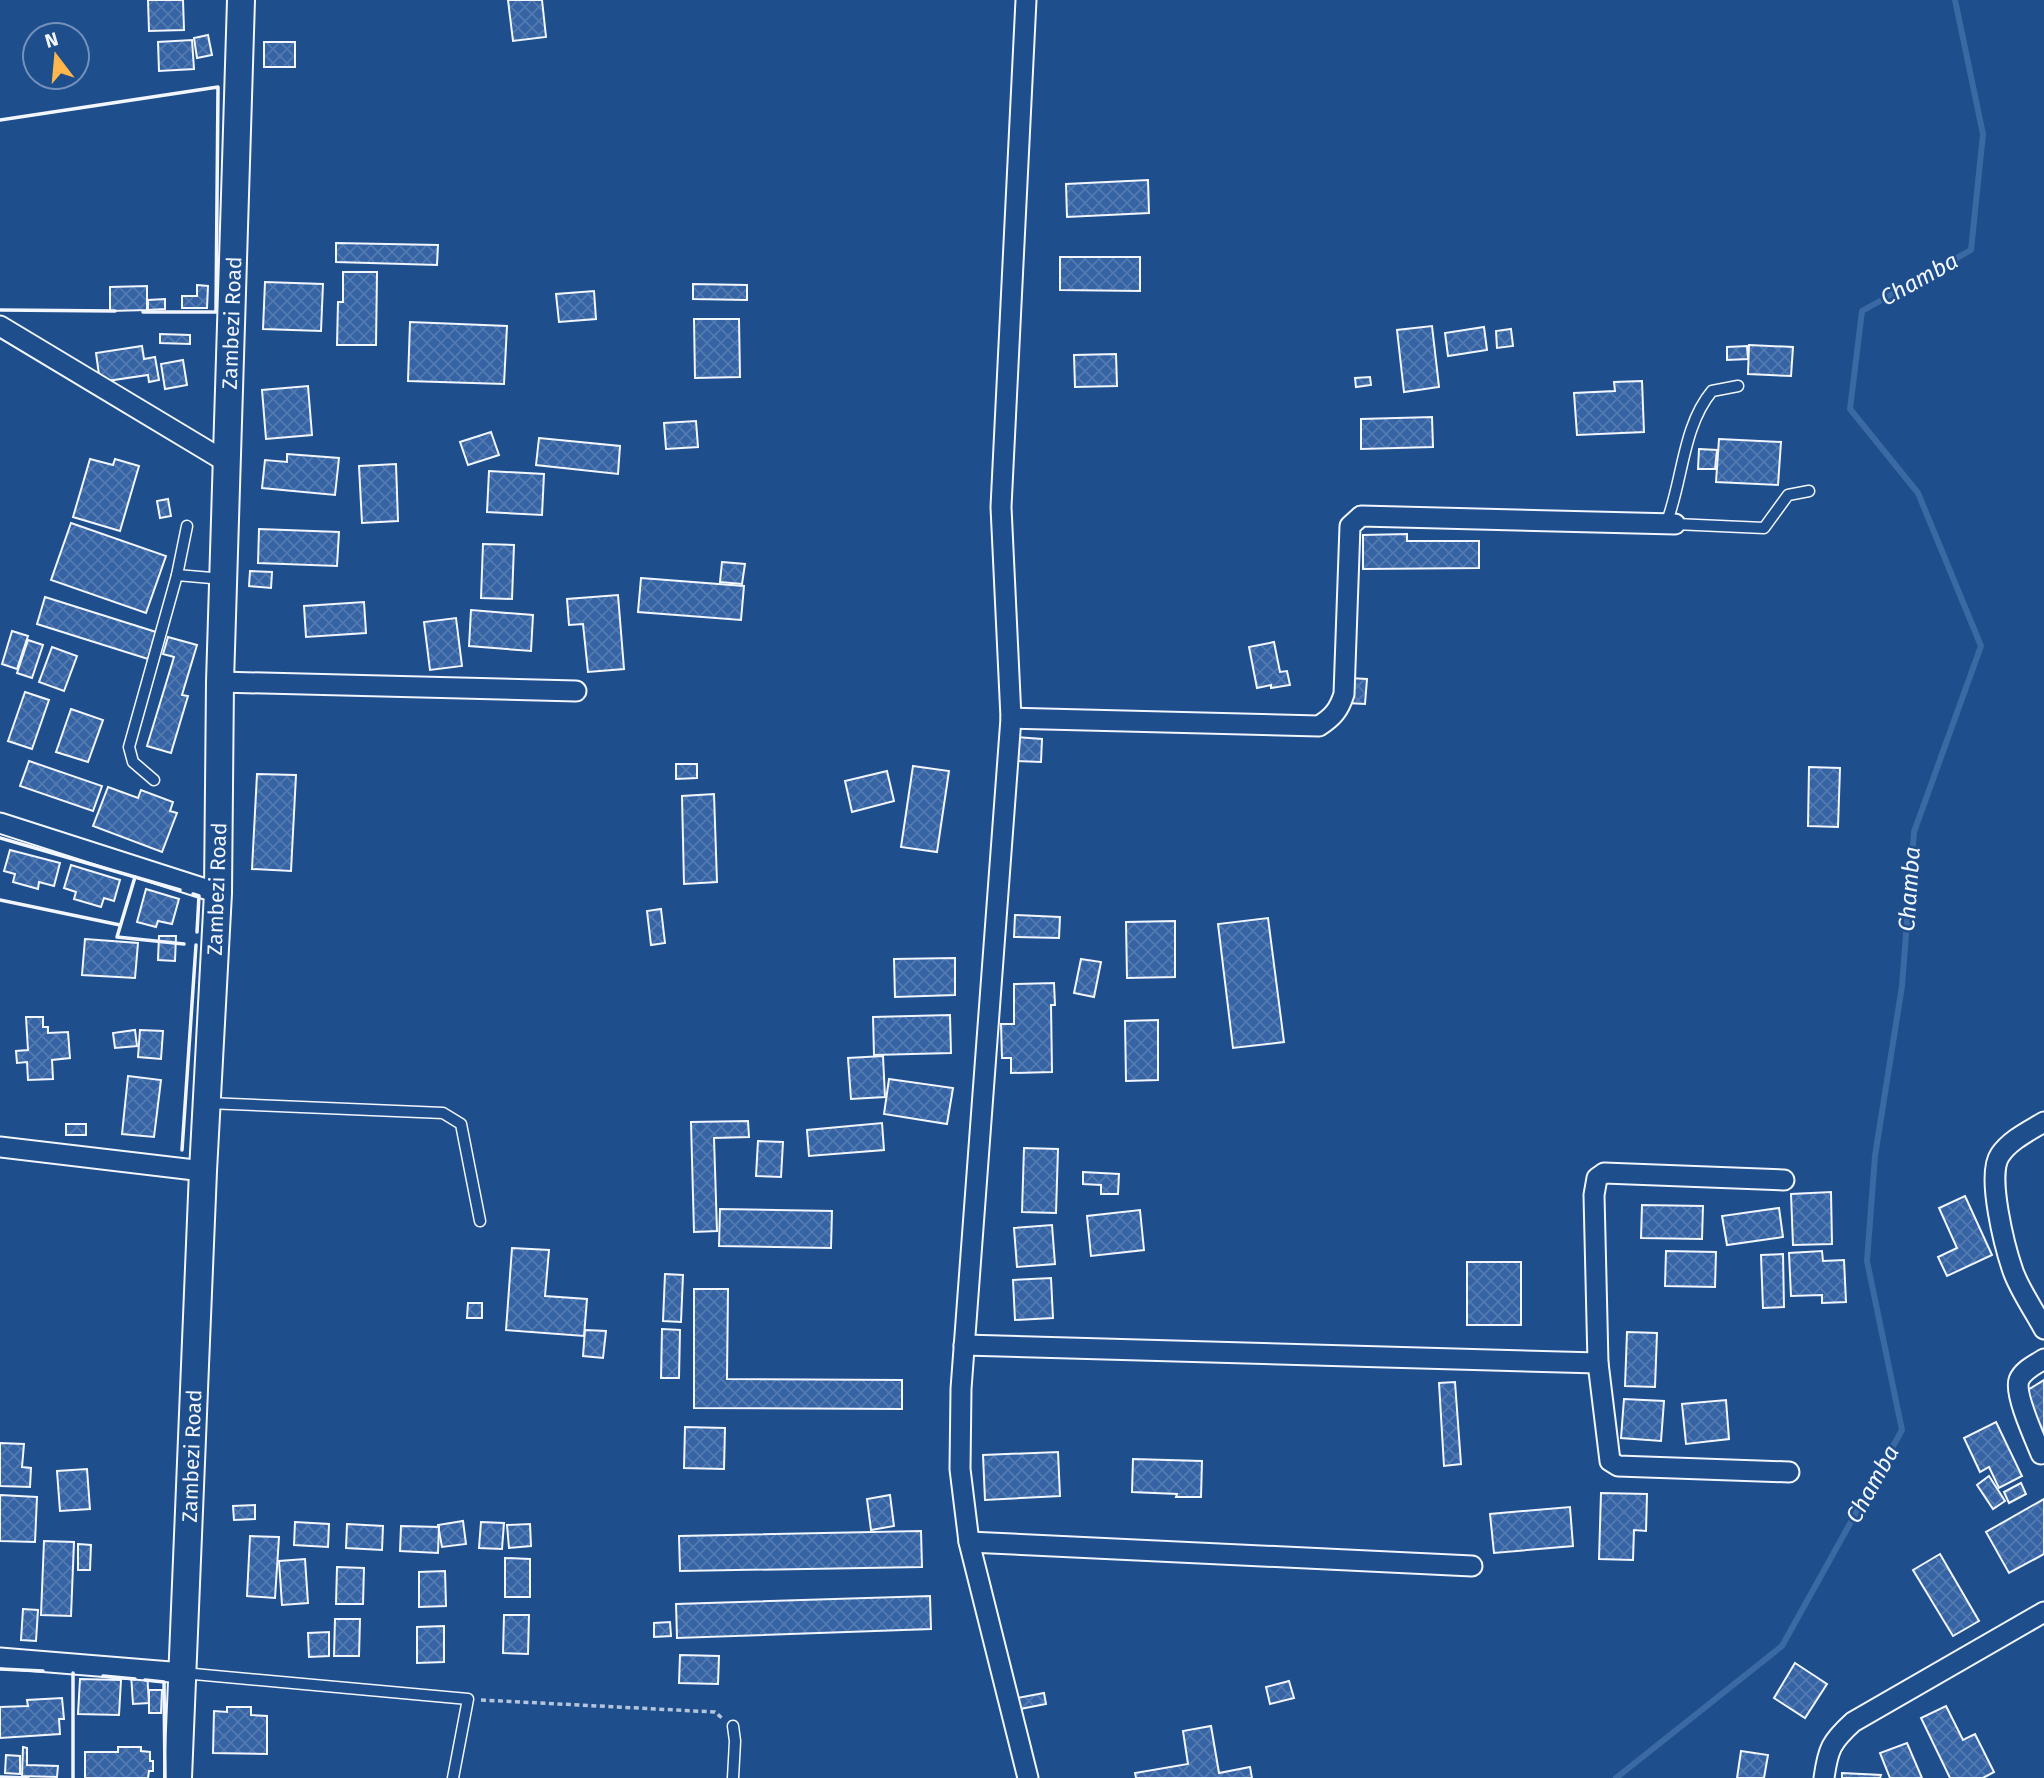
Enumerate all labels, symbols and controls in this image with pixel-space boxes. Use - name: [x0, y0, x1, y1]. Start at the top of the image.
- north arrow: [21, 21, 91, 91]
- text: N: [42, 27, 61, 53]
- water label: Chamba: [1875, 246, 1963, 312]
- street label: Zambezi Road: [217, 256, 247, 390]
- street label: Zambezi Road: [202, 822, 232, 956]
- water label: Chamba: [1892, 846, 1926, 932]
- street label: Zambezi Road: [177, 1389, 207, 1523]
- water label: Chamba: [1839, 1440, 1905, 1528]

